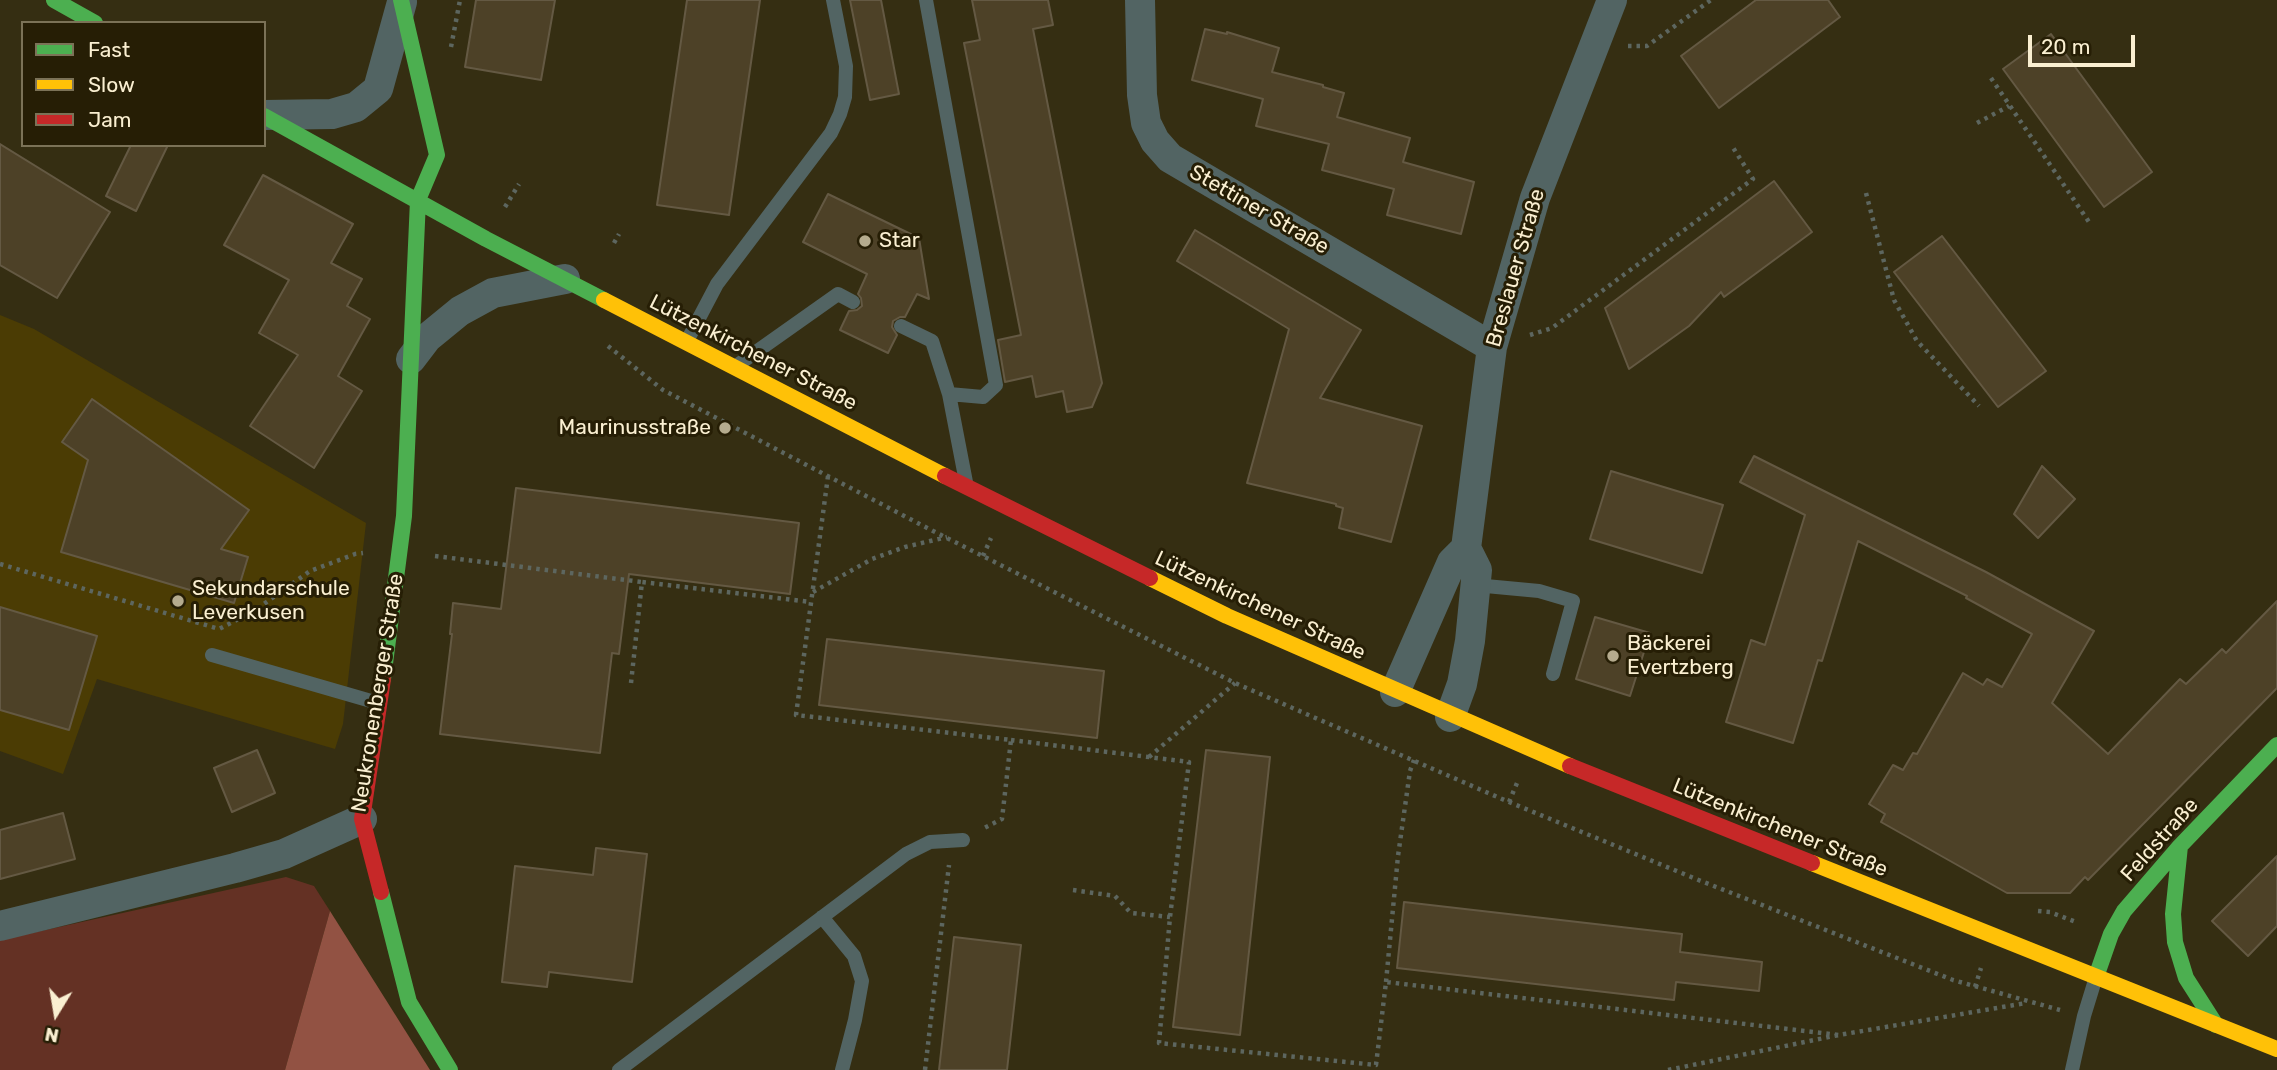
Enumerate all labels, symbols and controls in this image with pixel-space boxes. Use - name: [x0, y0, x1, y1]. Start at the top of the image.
- legend: [21, 21, 266, 147]
- scale bar: [2032, 21, 2139, 65]
- text: 20 m: [2041, 34, 2090, 59]
- text: Fast: [88, 37, 130, 62]
- text: Slow: [88, 72, 135, 97]
- text: Jam: [88, 107, 132, 132]
- street label: Stettiner Straße: [1185, 160, 1333, 260]
- street label: Breslauer Straße: [1481, 186, 1551, 350]
- place label: Star: [879, 228, 920, 254]
- marker: Star: [857, 233, 873, 249]
- street label: Lützenkirchener Straße: [645, 290, 861, 416]
- place label: Maurinusstraße: [559, 415, 711, 441]
- marker: Maurinusstraße: [717, 420, 733, 436]
- street label: Lützenkirchener Straße: [1151, 546, 1369, 666]
- street label: Neukronenberger Straße: [347, 572, 409, 814]
- place label: Sekundarschule Leverkusen: [192, 576, 350, 626]
- marker: Sekundarschule Leverkusen: [170, 593, 186, 609]
- place label: Bäckerei Evertzberg: [1627, 631, 1734, 681]
- marker: Bäckerei Evertzberg: [1605, 648, 1621, 664]
- street label: Lützenkirchener Straße: [1669, 773, 1891, 883]
- street label: Feldstraße: [2116, 793, 2204, 887]
- north arrow: [21, 979, 91, 1049]
- text: N: [43, 1023, 61, 1048]

